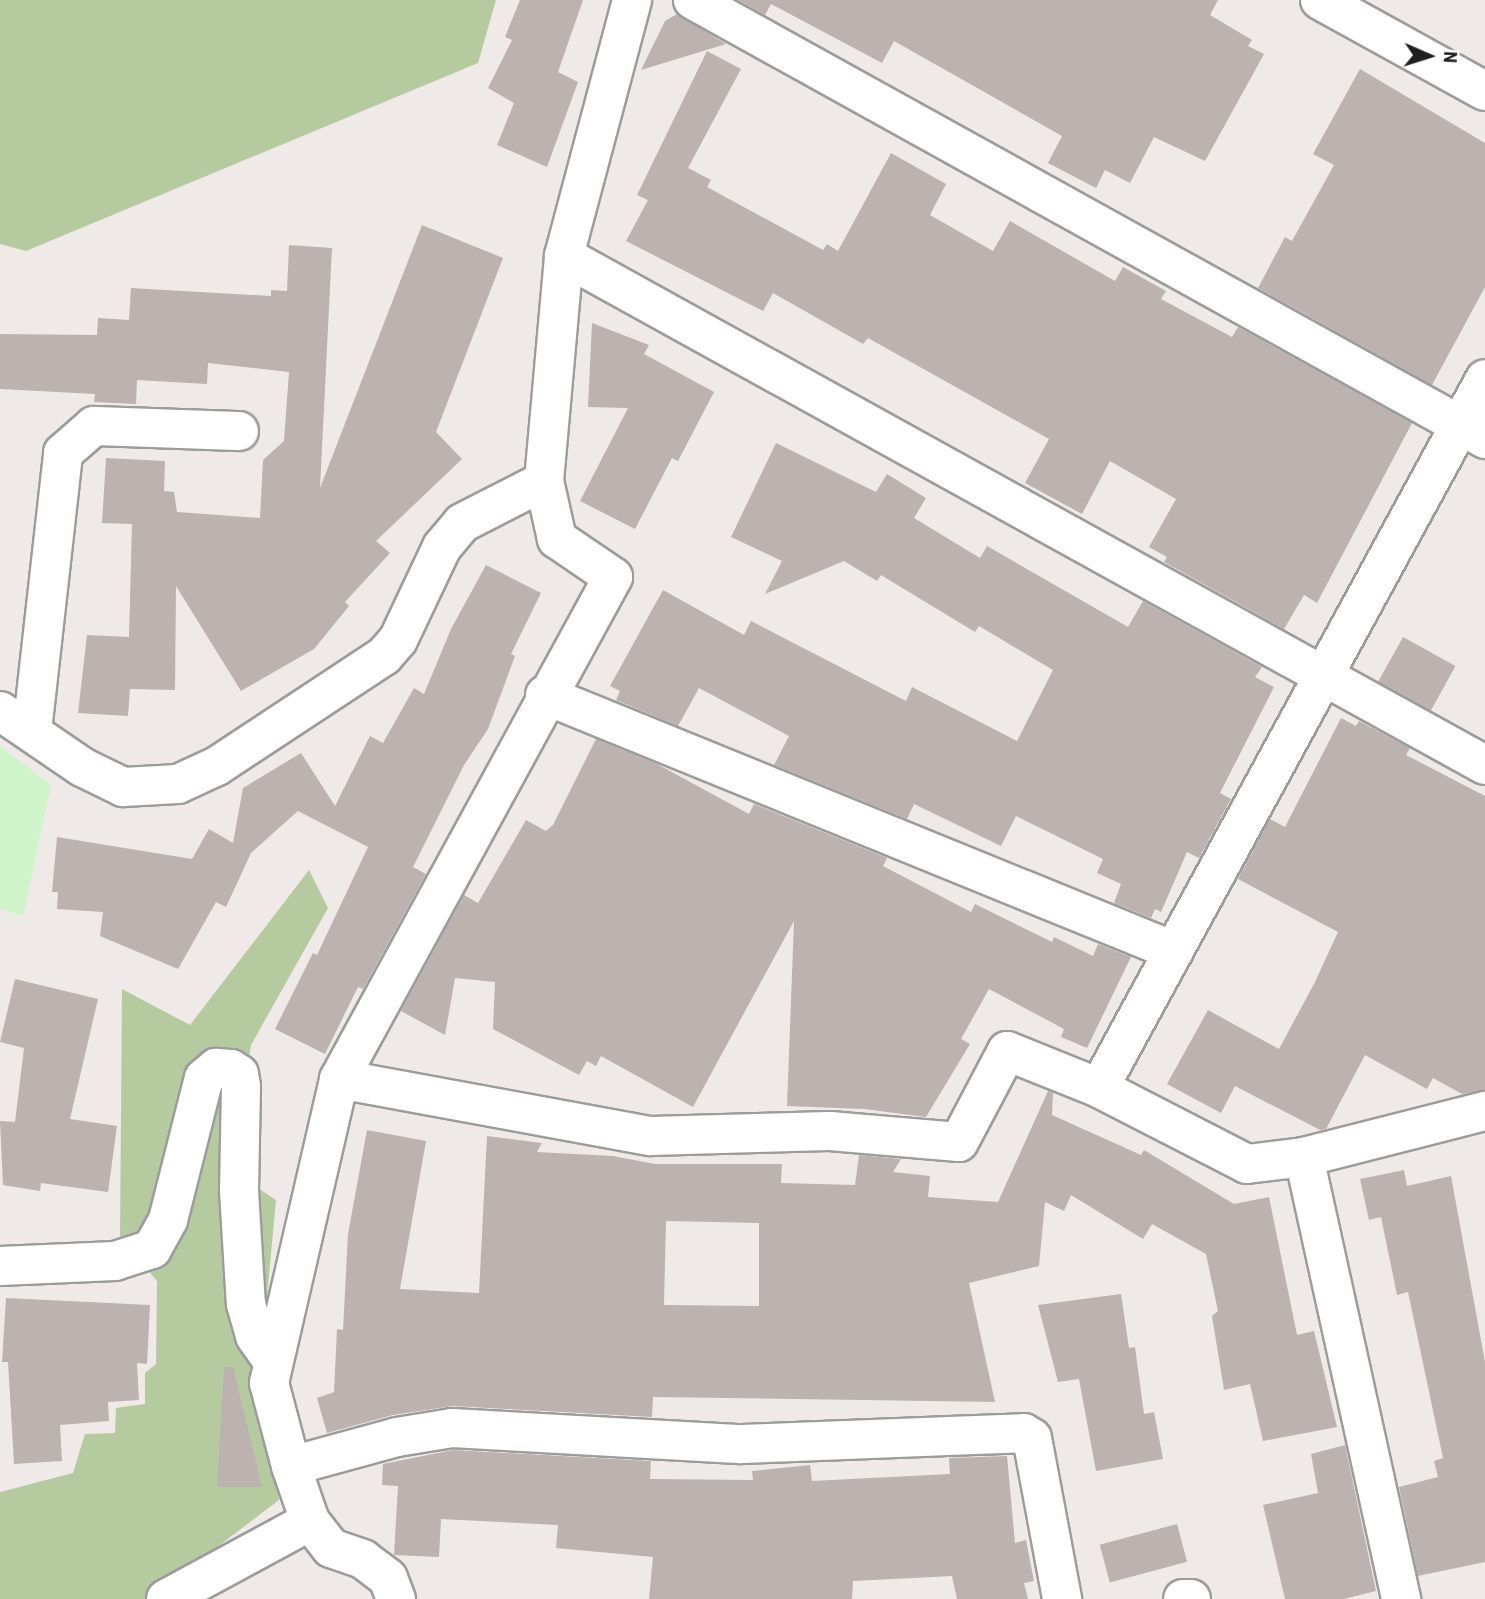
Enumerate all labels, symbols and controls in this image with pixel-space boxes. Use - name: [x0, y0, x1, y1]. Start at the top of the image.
- north arrow: [1394, 21, 1464, 91]
- text: N: [1439, 51, 1462, 64]

